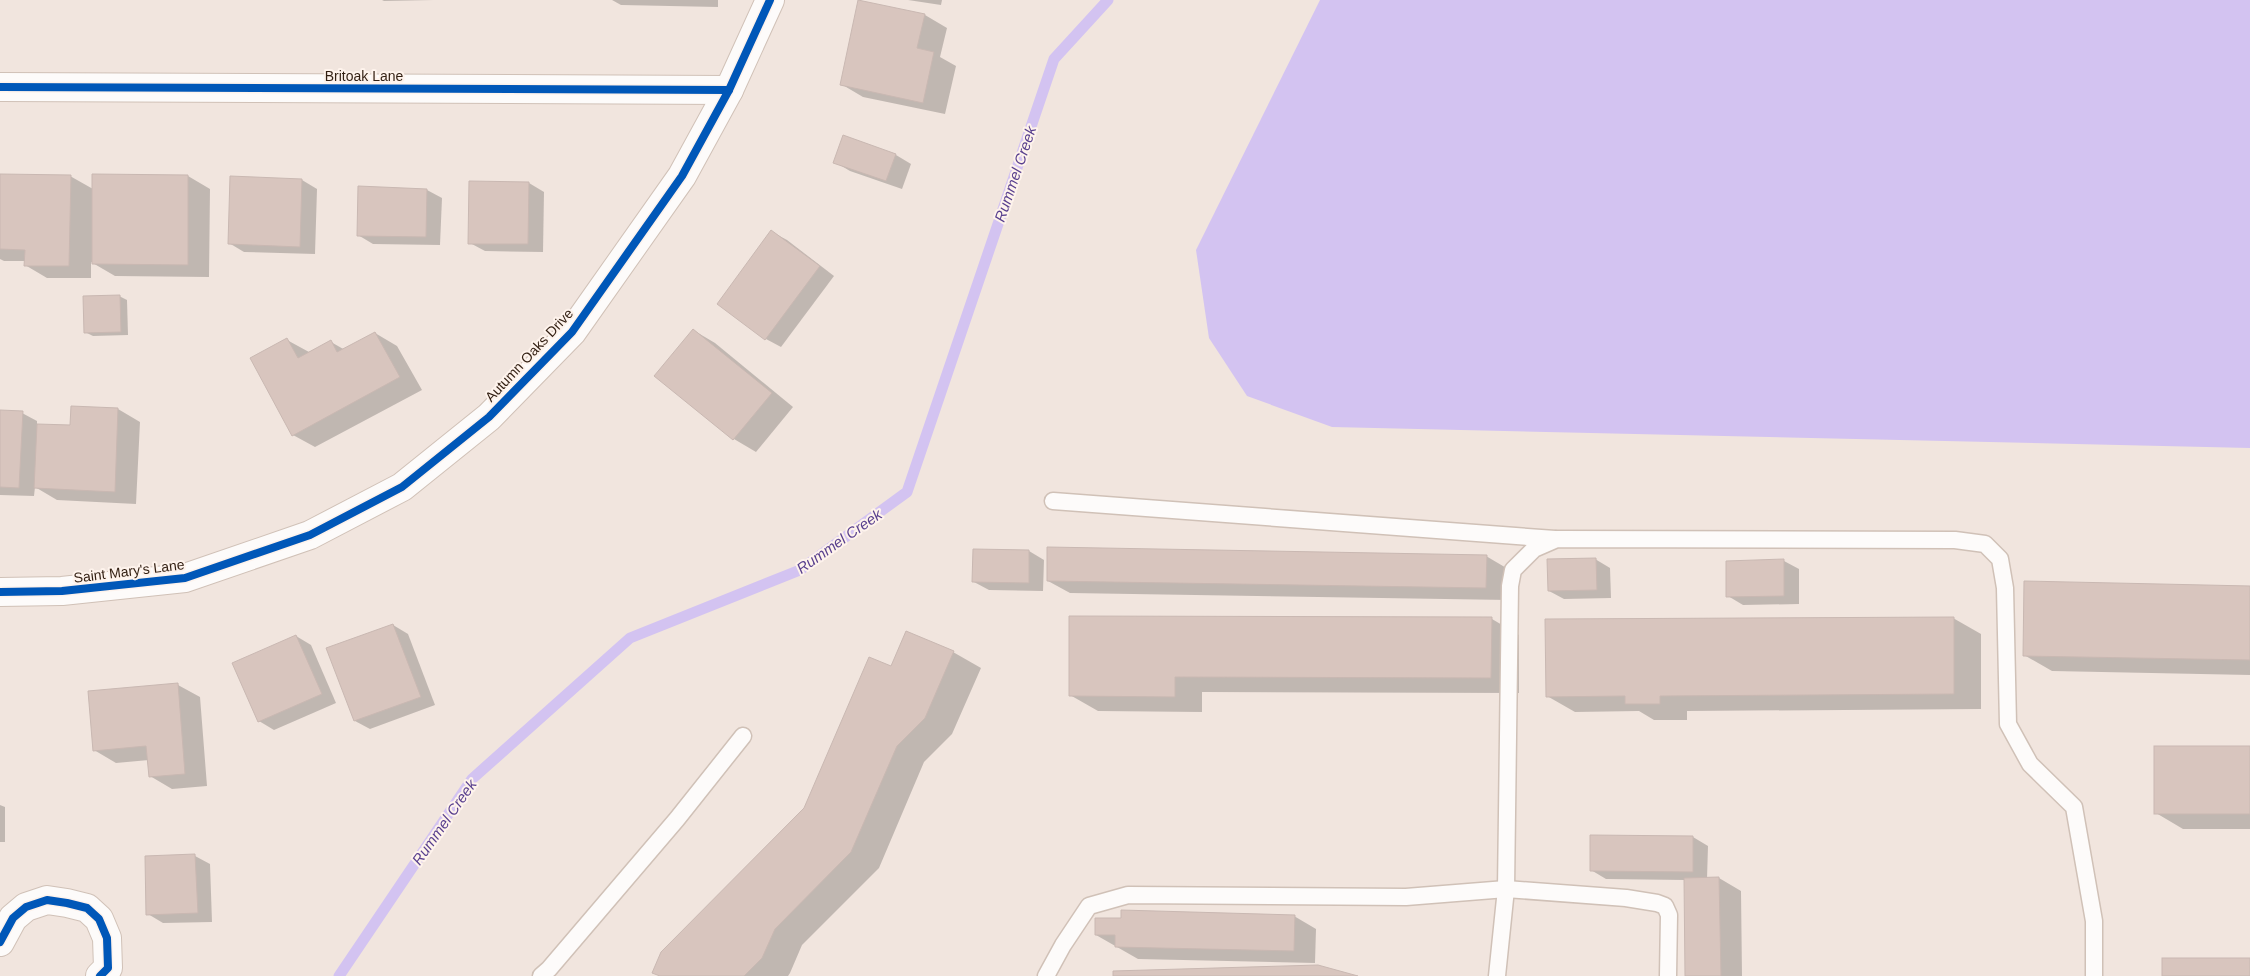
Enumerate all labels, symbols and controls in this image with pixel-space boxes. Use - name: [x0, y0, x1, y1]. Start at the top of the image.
- street label: Britoak Lane: [325, 68, 404, 84]
- water label: Rummel Creek: [991, 123, 1040, 224]
- street label: Autumn Oaks Drive: [482, 305, 576, 405]
- water label: Rummel Creek: [793, 504, 886, 577]
- street label: Saint Mary's Lane: [73, 556, 186, 586]
- water label: Rummel Creek: [408, 775, 481, 868]

